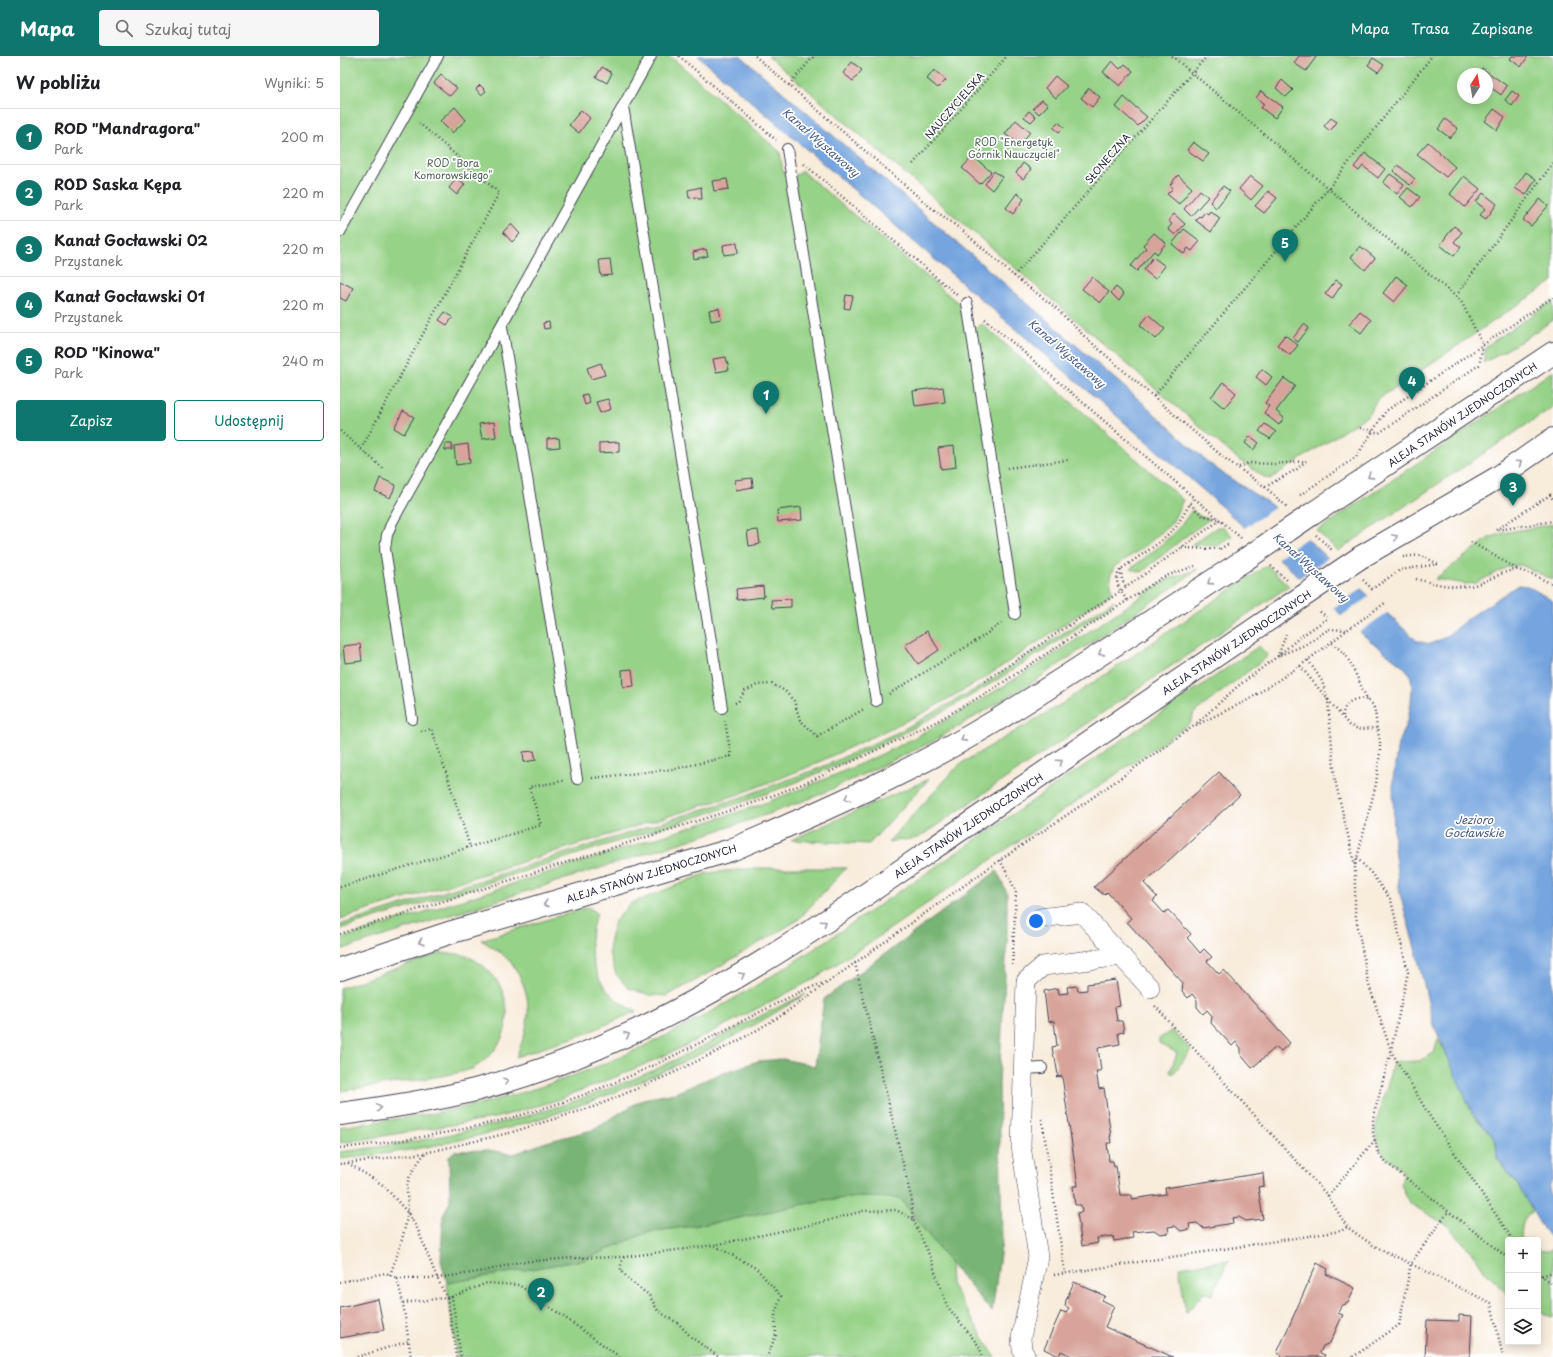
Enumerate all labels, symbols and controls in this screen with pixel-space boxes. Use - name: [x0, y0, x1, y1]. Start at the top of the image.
- search box: [99, 10, 379, 46]
- text: Mapa: [20, 14, 75, 42]
- icon: search: [113, 17, 135, 39]
- text: Szukaj tutaj: [145, 17, 231, 40]
- text: Mapa: [1351, 18, 1389, 39]
- text: Trasa: [1411, 18, 1449, 39]
- text: Zapisane: [1471, 18, 1533, 39]
- street label: NAUCZYCIELSKA: [921, 68, 988, 142]
- north arrow: [1457, 68, 1493, 104]
- text: W pobliżu: [16, 69, 101, 95]
- text: Wyniki: 5: [264, 73, 324, 92]
- water label: Kanał Wystawowy: [779, 104, 864, 181]
- text: ROD "Mandragora": [54, 116, 200, 139]
- text: 1: [26, 127, 32, 146]
- text: 200 m: [281, 127, 324, 146]
- street label: SŁONECZNA: [1081, 129, 1133, 187]
- park label: ROD "Energetyk Górnik Nauczyciel": [968, 134, 1060, 162]
- text: Park: [54, 139, 83, 158]
- park label: ROD "Bora Komorowskiego": [414, 155, 492, 182]
- text: ROD Saska Kępa: [54, 172, 182, 195]
- text: 2: [24, 183, 34, 202]
- text: 220 m: [282, 183, 324, 202]
- text: Park: [54, 195, 83, 214]
- text: Kanał Gocławski 02: [54, 228, 208, 251]
- pin: 5: [1272, 229, 1298, 262]
- text: 3: [25, 239, 33, 258]
- text: 220 m: [282, 239, 324, 258]
- text: Przystanek: [54, 251, 123, 270]
- text: Kanał Gocławski 01: [54, 284, 205, 307]
- text: 4: [25, 295, 33, 314]
- text: 220 m: [282, 295, 324, 314]
- text: Przystanek: [54, 307, 123, 326]
- water label: Kanał Wystawowy: [1025, 315, 1110, 392]
- text: ROD "Kinowa": [54, 340, 160, 363]
- text: 5: [25, 351, 33, 370]
- text: 240 m: [282, 351, 324, 370]
- street label: ALEJA STANÓW ZJEDNOCZONYCH: [1384, 358, 1540, 470]
- text: Park: [54, 363, 83, 382]
- pin: 4: [1399, 367, 1425, 400]
- pin: 1: [753, 381, 779, 414]
- button: Zapisz: [16, 400, 166, 441]
- button: Udostępnij: [174, 400, 324, 441]
- one-way arrow: [1514, 461, 1521, 468]
- one-way arrow: [1367, 471, 1374, 478]
- pin: 3: [1500, 473, 1526, 506]
- water label: Kanał Wystawowy: [1269, 528, 1353, 606]
- one-way arrow: [1391, 535, 1398, 542]
- one-way arrow: [1207, 577, 1214, 585]
- street label: ALEJA STANÓW ZJEDNOCZONYCH: [1158, 586, 1314, 698]
- one-way arrow: [1098, 648, 1105, 655]
- one-way arrow: [960, 735, 967, 742]
- one-way arrow: [1056, 759, 1063, 767]
- street label: ALEJA STANÓW ZJEDNOCZONYCH: [890, 769, 1046, 881]
- one-way arrow: [843, 793, 851, 801]
- water label: Jezioro Gocławskie: [1444, 811, 1505, 841]
- street label: ALEJA STANÓW ZJEDNOCZONYCH: [564, 840, 738, 906]
- one-way arrow: [542, 899, 549, 908]
- your location: [1026, 911, 1046, 931]
- one-way arrow: [820, 920, 827, 928]
- one-way arrow: [418, 937, 425, 946]
- one-way arrow: [738, 972, 745, 979]
- one-way arrow: [623, 1032, 631, 1040]
- one-way arrow: [502, 1077, 509, 1086]
- one-way arrow: [376, 1104, 382, 1113]
- map controls: [1505, 1237, 1541, 1345]
- button: +: [1505, 1237, 1541, 1273]
- button: −: [1505, 1273, 1541, 1309]
- pin: 2: [528, 1278, 554, 1311]
- button: layers: [1505, 1309, 1541, 1345]

